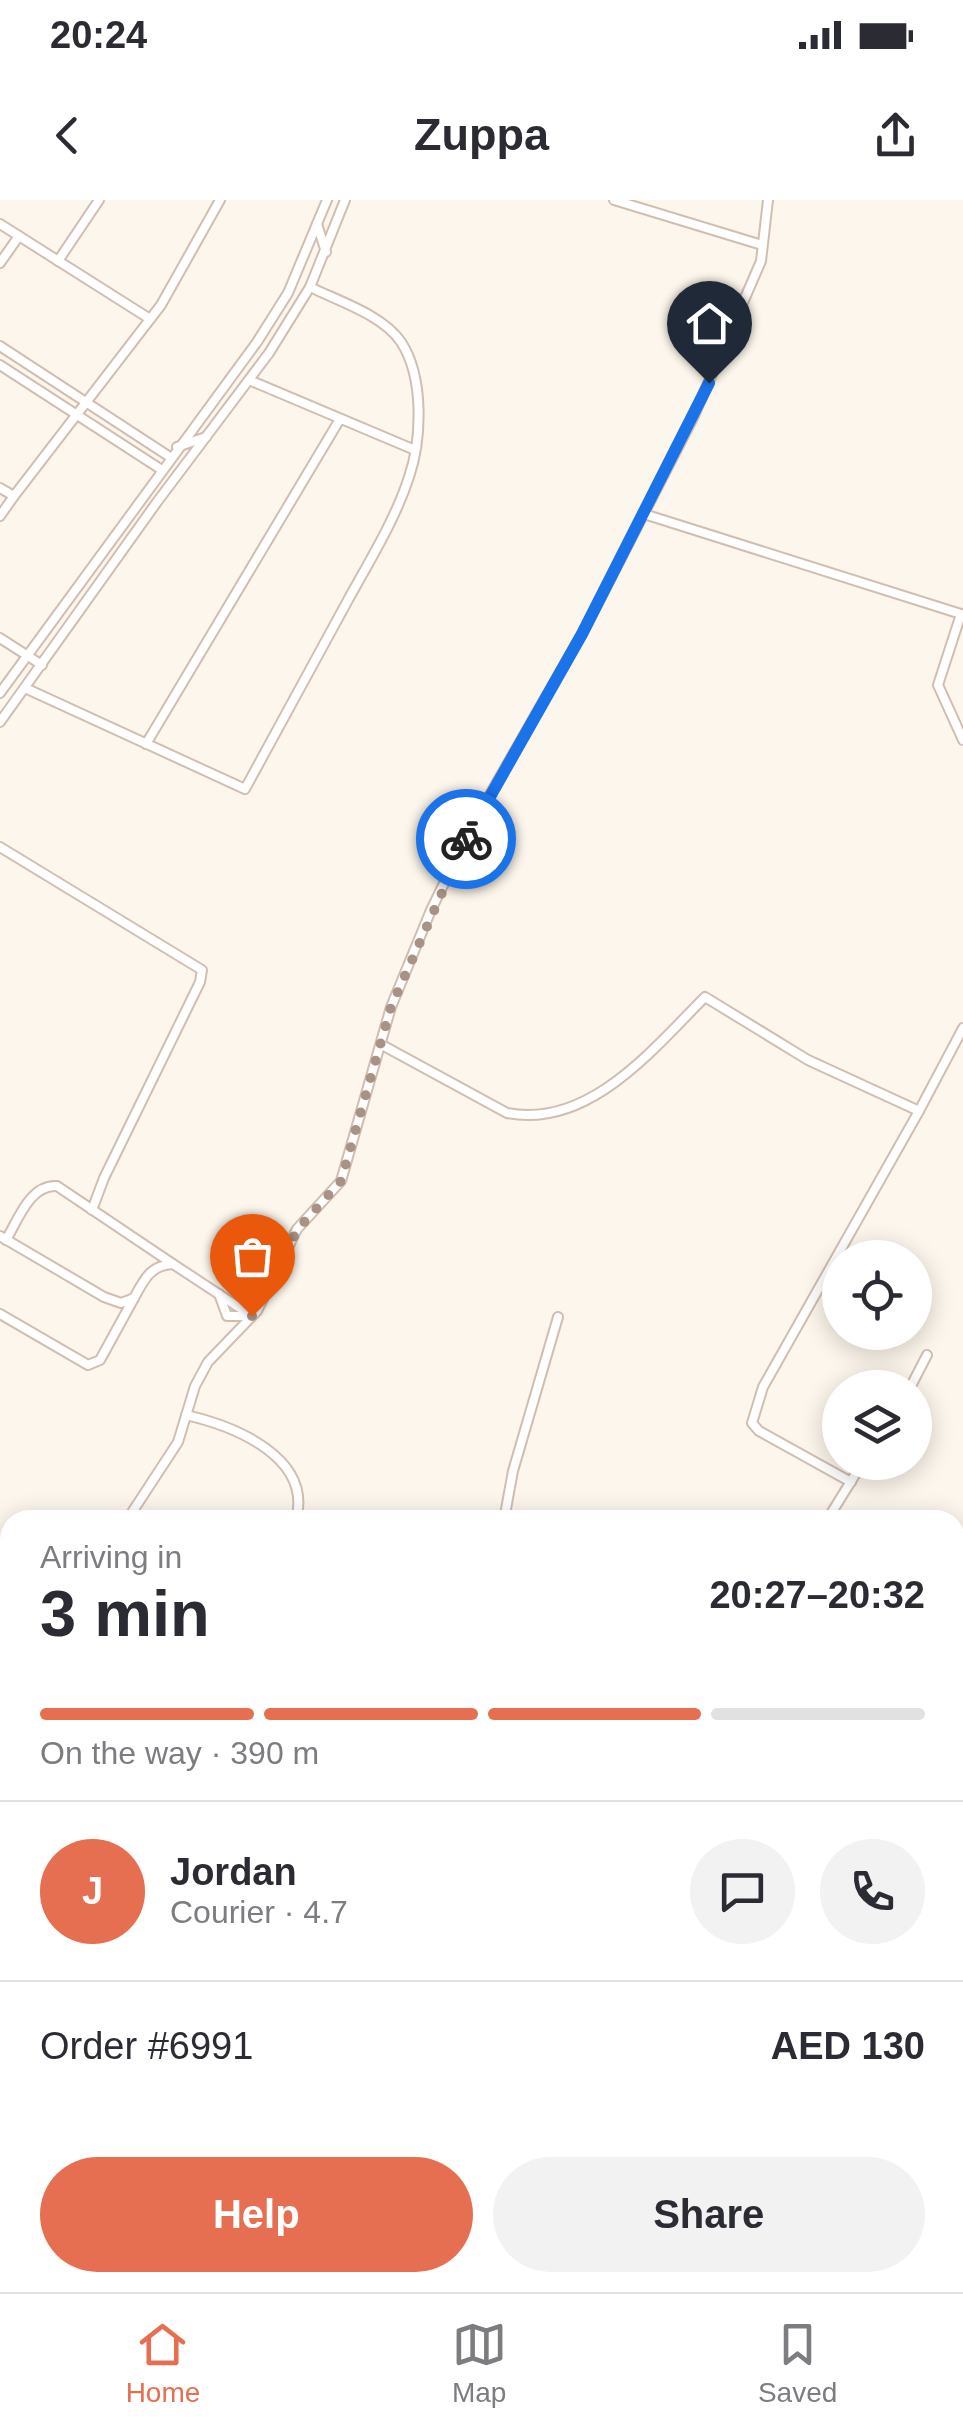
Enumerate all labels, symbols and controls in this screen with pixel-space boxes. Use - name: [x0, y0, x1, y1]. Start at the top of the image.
- text: 20:24: [50, 14, 147, 56]
- icon: back: [40, 108, 95, 163]
- icon: share: [868, 108, 923, 163]
- text: Zuppa: [414, 109, 549, 160]
- pin: [667, 281, 752, 384]
- icon: home: [682, 296, 737, 351]
- courier: [416, 789, 516, 889]
- icon: bike: [439, 812, 494, 867]
- pin: [210, 1214, 295, 1317]
- icon: bag: [225, 1229, 280, 1284]
- map controls: [822, 1240, 932, 1480]
- button: locate: [822, 1240, 932, 1350]
- button: layers: [822, 1370, 932, 1480]
- text: Arriving in: [40, 1539, 182, 1575]
- text: 20:27–20:32: [709, 1574, 925, 1616]
- text: 3 min: [40, 1577, 210, 1650]
- text: On the way · 390 m: [40, 1735, 319, 1771]
- button: chat: [690, 1839, 795, 1944]
- button: phone: [820, 1839, 925, 1944]
- text: Jordan: [170, 1851, 297, 1893]
- text: J: [82, 1870, 103, 1912]
- text: Courier · 4.7: [170, 1894, 348, 1930]
- text: Order #6991: [40, 2025, 253, 2067]
- text: AED 130: [771, 2025, 925, 2067]
- button: Help: [40, 2157, 473, 2272]
- button: Share: [493, 2157, 925, 2272]
- tab: Home: [126, 2317, 200, 2409]
- tab: Map: [452, 2317, 507, 2409]
- tab: Saved: [758, 2317, 837, 2409]

